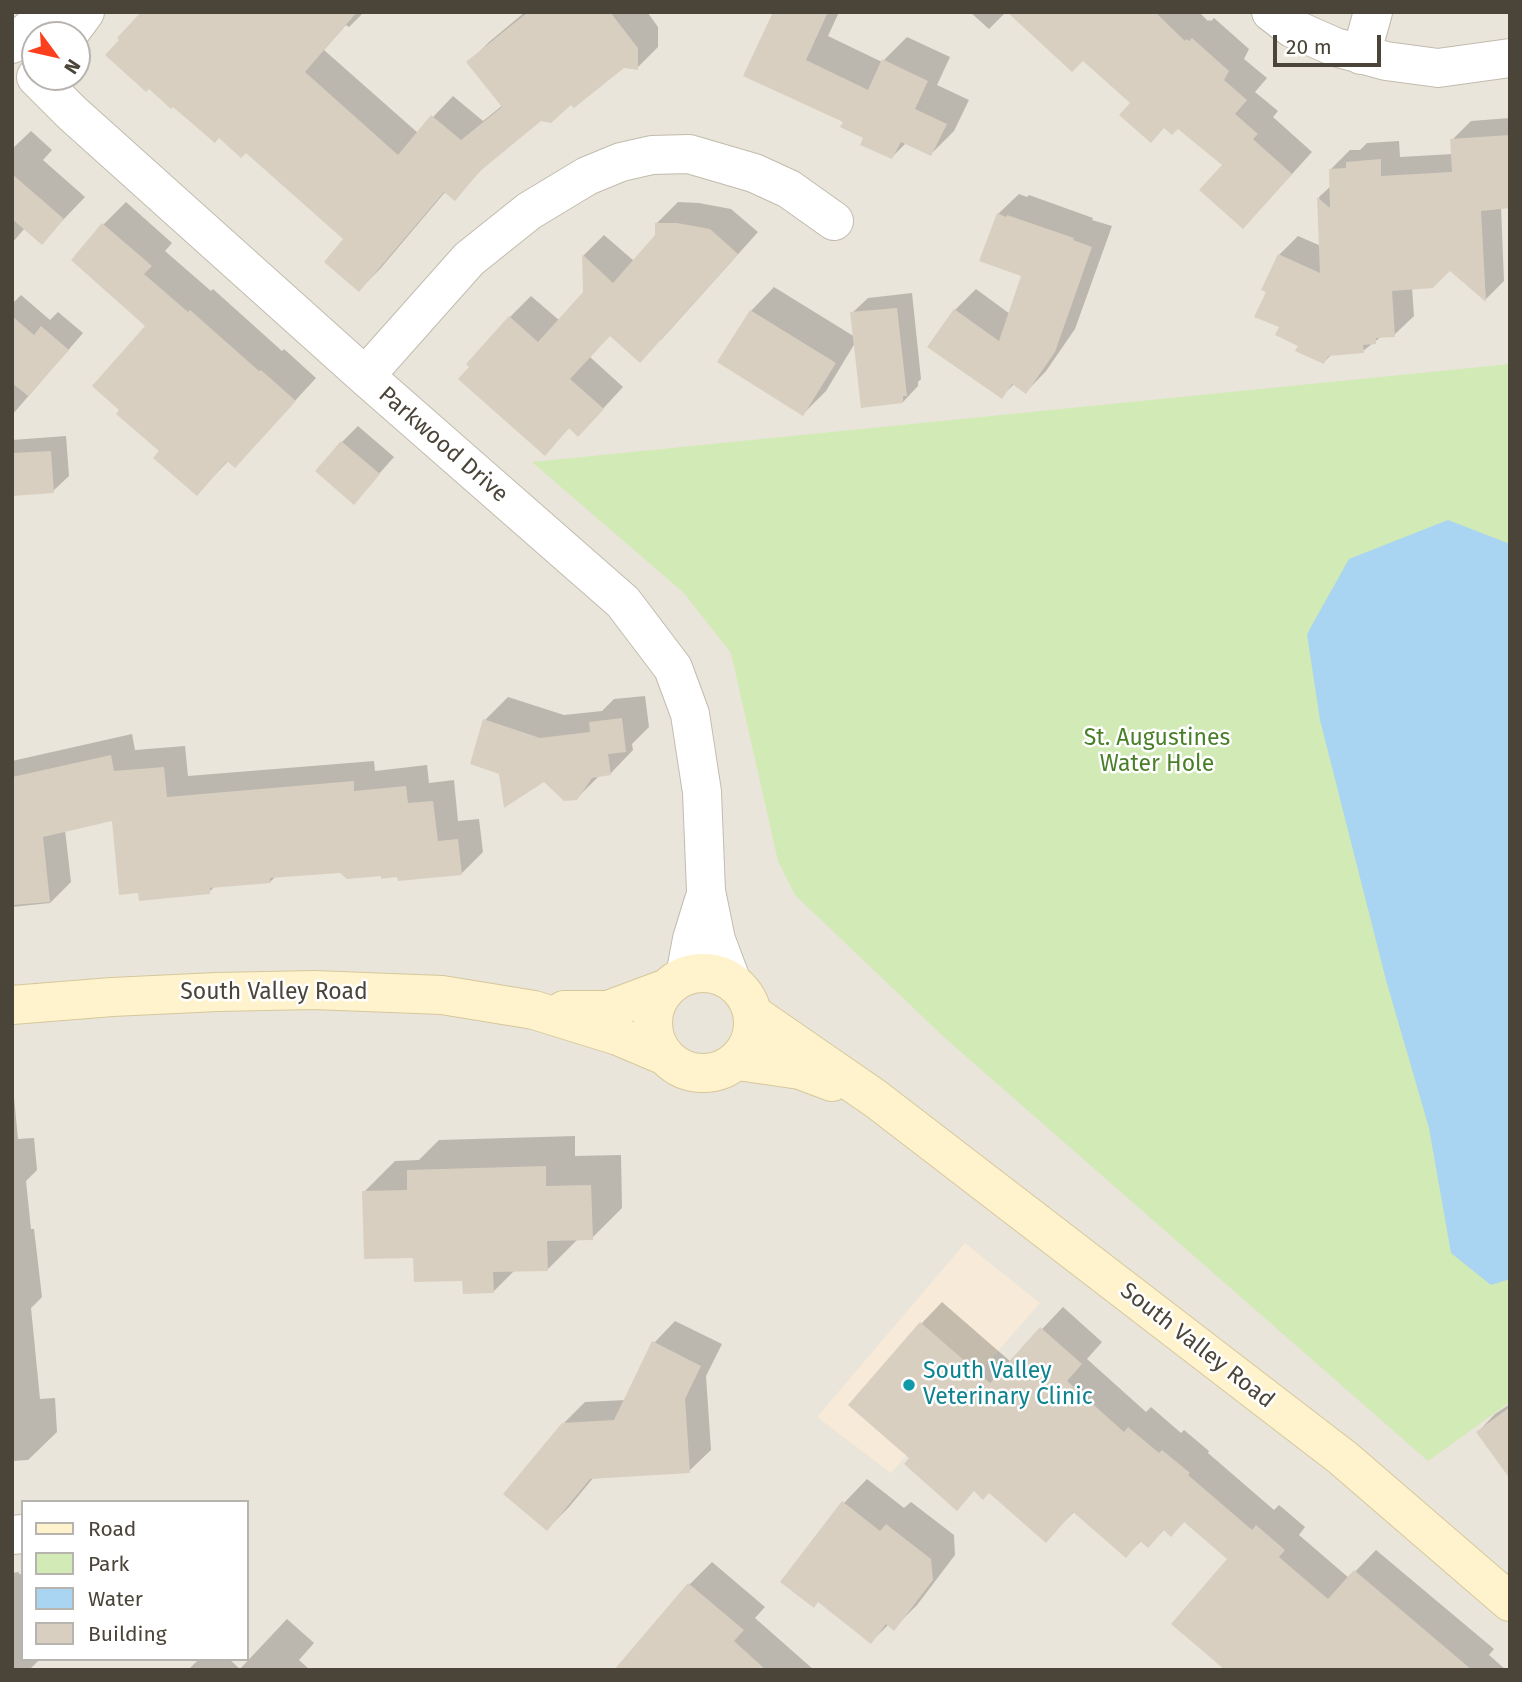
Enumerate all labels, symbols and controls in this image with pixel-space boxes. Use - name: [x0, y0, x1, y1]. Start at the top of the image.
- north arrow: [21, 21, 91, 91]
- scale bar: [1277, 21, 1386, 65]
- text: 20 m: [1286, 34, 1332, 60]
- text: N: [59, 55, 85, 78]
- street label: Parkwood Drive: [373, 381, 513, 509]
- park label: St. Augustines Water Hole: [1084, 725, 1230, 779]
- street label: South Valley Road: [180, 979, 368, 1007]
- street label: South Valley Road: [1115, 1277, 1279, 1415]
- place label: South Valley Veterinary Clinic: [923, 1358, 1093, 1412]
- marker: South Valley Veterinary Clinic: [901, 1377, 917, 1393]
- legend: [21, 1500, 248, 1661]
- text: Road: [88, 1516, 136, 1542]
- text: Park: [88, 1551, 129, 1577]
- text: Water: [88, 1586, 143, 1612]
- text: Building: [88, 1621, 167, 1647]

